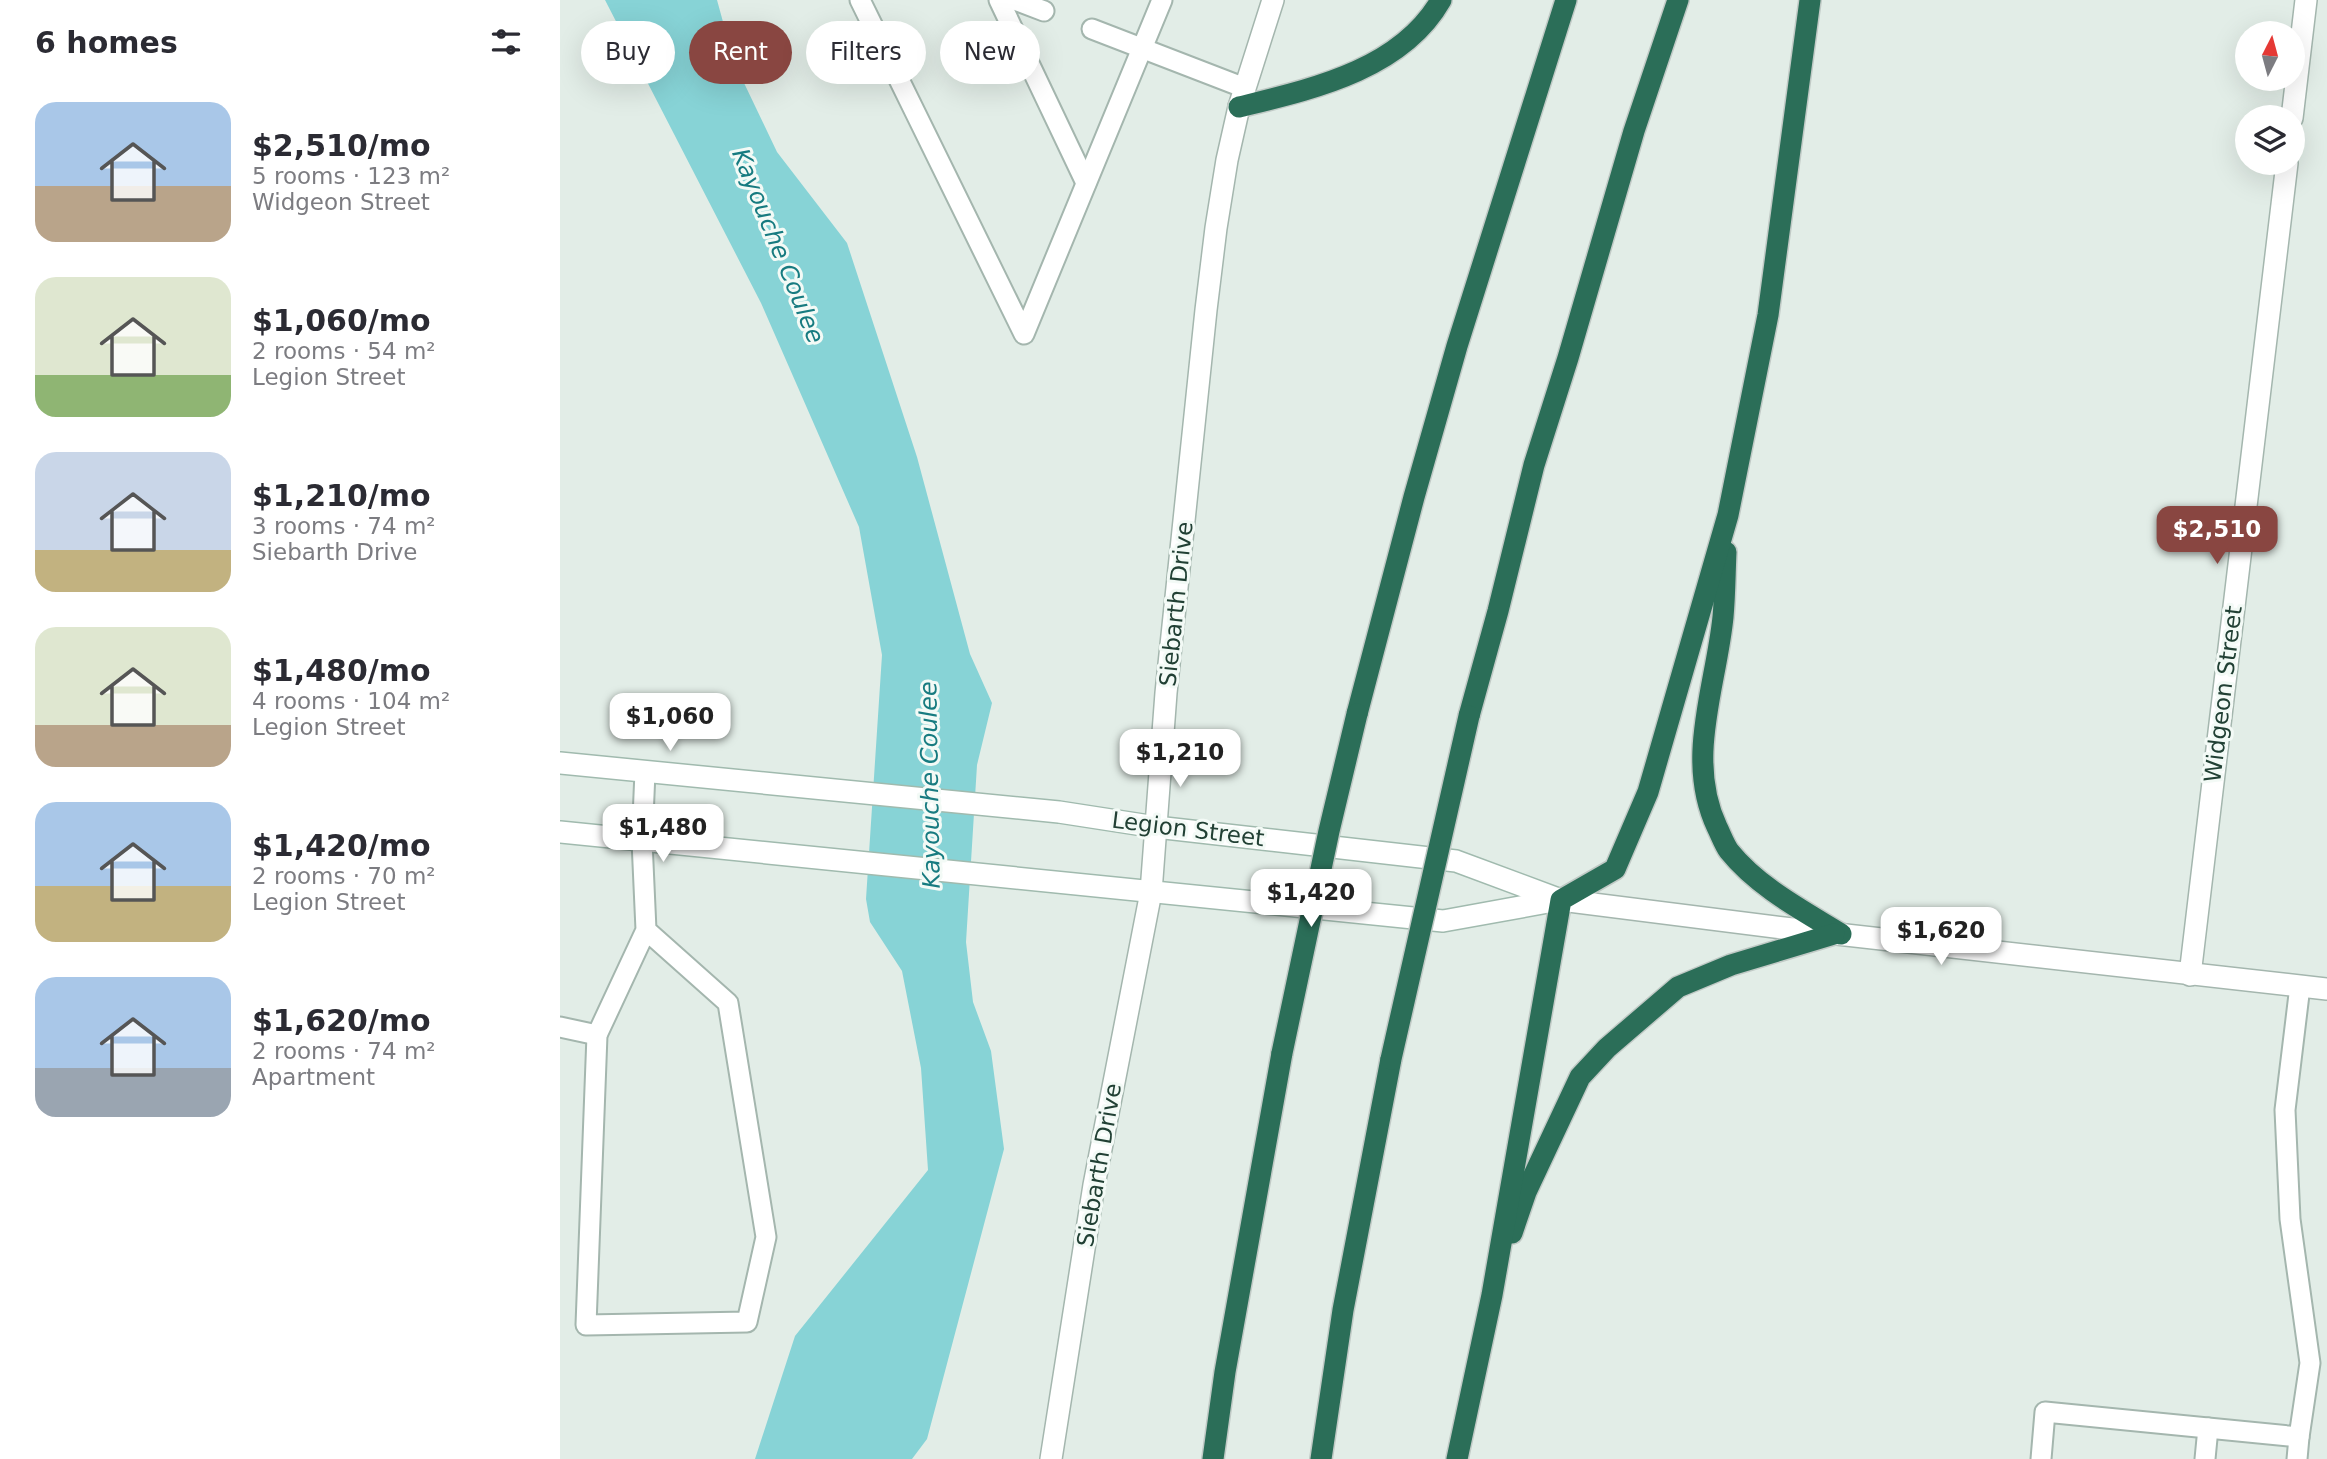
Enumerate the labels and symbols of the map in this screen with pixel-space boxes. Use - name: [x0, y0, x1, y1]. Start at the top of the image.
- north arrow: [2235, 21, 2305, 91]
- water label: Kayouche Coulee: [726, 145, 830, 347]
- pin: $2,510: [2160, 506, 2274, 566]
- street label: Siebarth Drive: [1154, 520, 1198, 688]
- street label: Widgeon Street: [2199, 604, 2247, 784]
- water label: Kayouche Coulee: [914, 681, 946, 889]
- pin: $1,060: [613, 694, 727, 753]
- pin: $1,210: [1123, 730, 1237, 789]
- pin: $1,480: [606, 804, 720, 864]
- street label: Legion Street: [1110, 807, 1266, 851]
- pin: $1,420: [1254, 870, 1368, 929]
- pin: $1,620: [1884, 908, 1998, 967]
- street label: Siebarth Drive: [1072, 1081, 1126, 1249]

